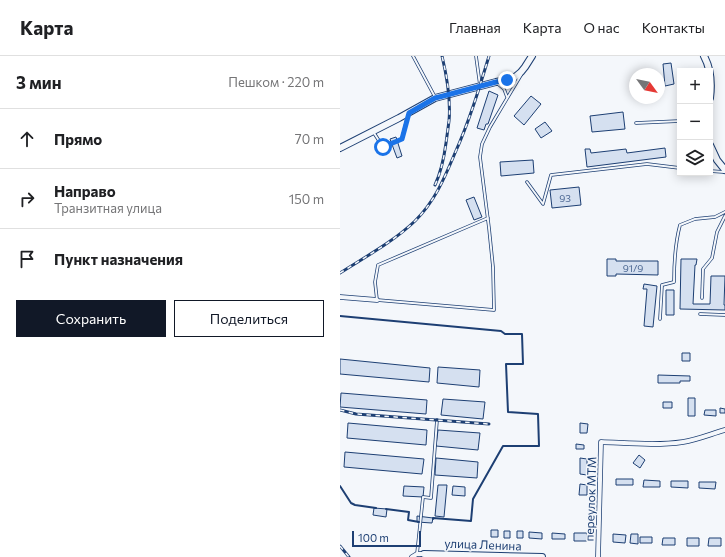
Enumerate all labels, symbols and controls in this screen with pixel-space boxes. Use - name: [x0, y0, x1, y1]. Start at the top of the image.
- text: Карта: [20, 16, 73, 39]
- text: Главная: [449, 19, 501, 36]
- text: Карта: [523, 19, 561, 36]
- text: О нас: [583, 19, 620, 36]
- text: Контакты: [642, 19, 705, 36]
- north arrow: [629, 68, 665, 104]
- map controls: [677, 68, 713, 176]
- button: +: [677, 68, 713, 104]
- route end: [498, 71, 516, 89]
- text: 3 мин: [16, 72, 62, 93]
- text: Пешком · 220 m: [228, 74, 324, 90]
- button: −: [677, 104, 713, 140]
- icon: ahead: [16, 128, 38, 150]
- text: Прямо: [54, 130, 102, 148]
- text: 70 m: [295, 131, 324, 147]
- route start: [374, 138, 392, 156]
- button: layers: [677, 140, 713, 176]
- text: Направо: [54, 182, 116, 200]
- icon: right: [16, 188, 38, 210]
- text: 150 m: [289, 191, 324, 207]
- house number: 93: [559, 192, 571, 204]
- text: Транзитная улица: [54, 200, 162, 216]
- icon: arrive: [16, 248, 38, 270]
- text: Пункт назначения: [54, 250, 183, 268]
- house number: 91/9: [623, 262, 643, 274]
- button: Сохранить: [16, 300, 166, 337]
- button: Поделиться: [174, 300, 324, 337]
- street label: переулок МТМ: [582, 456, 598, 542]
- scale bar: [352, 529, 421, 548]
- text: 100 m: [358, 531, 389, 544]
- street label: улица Ленина: [444, 536, 522, 552]

